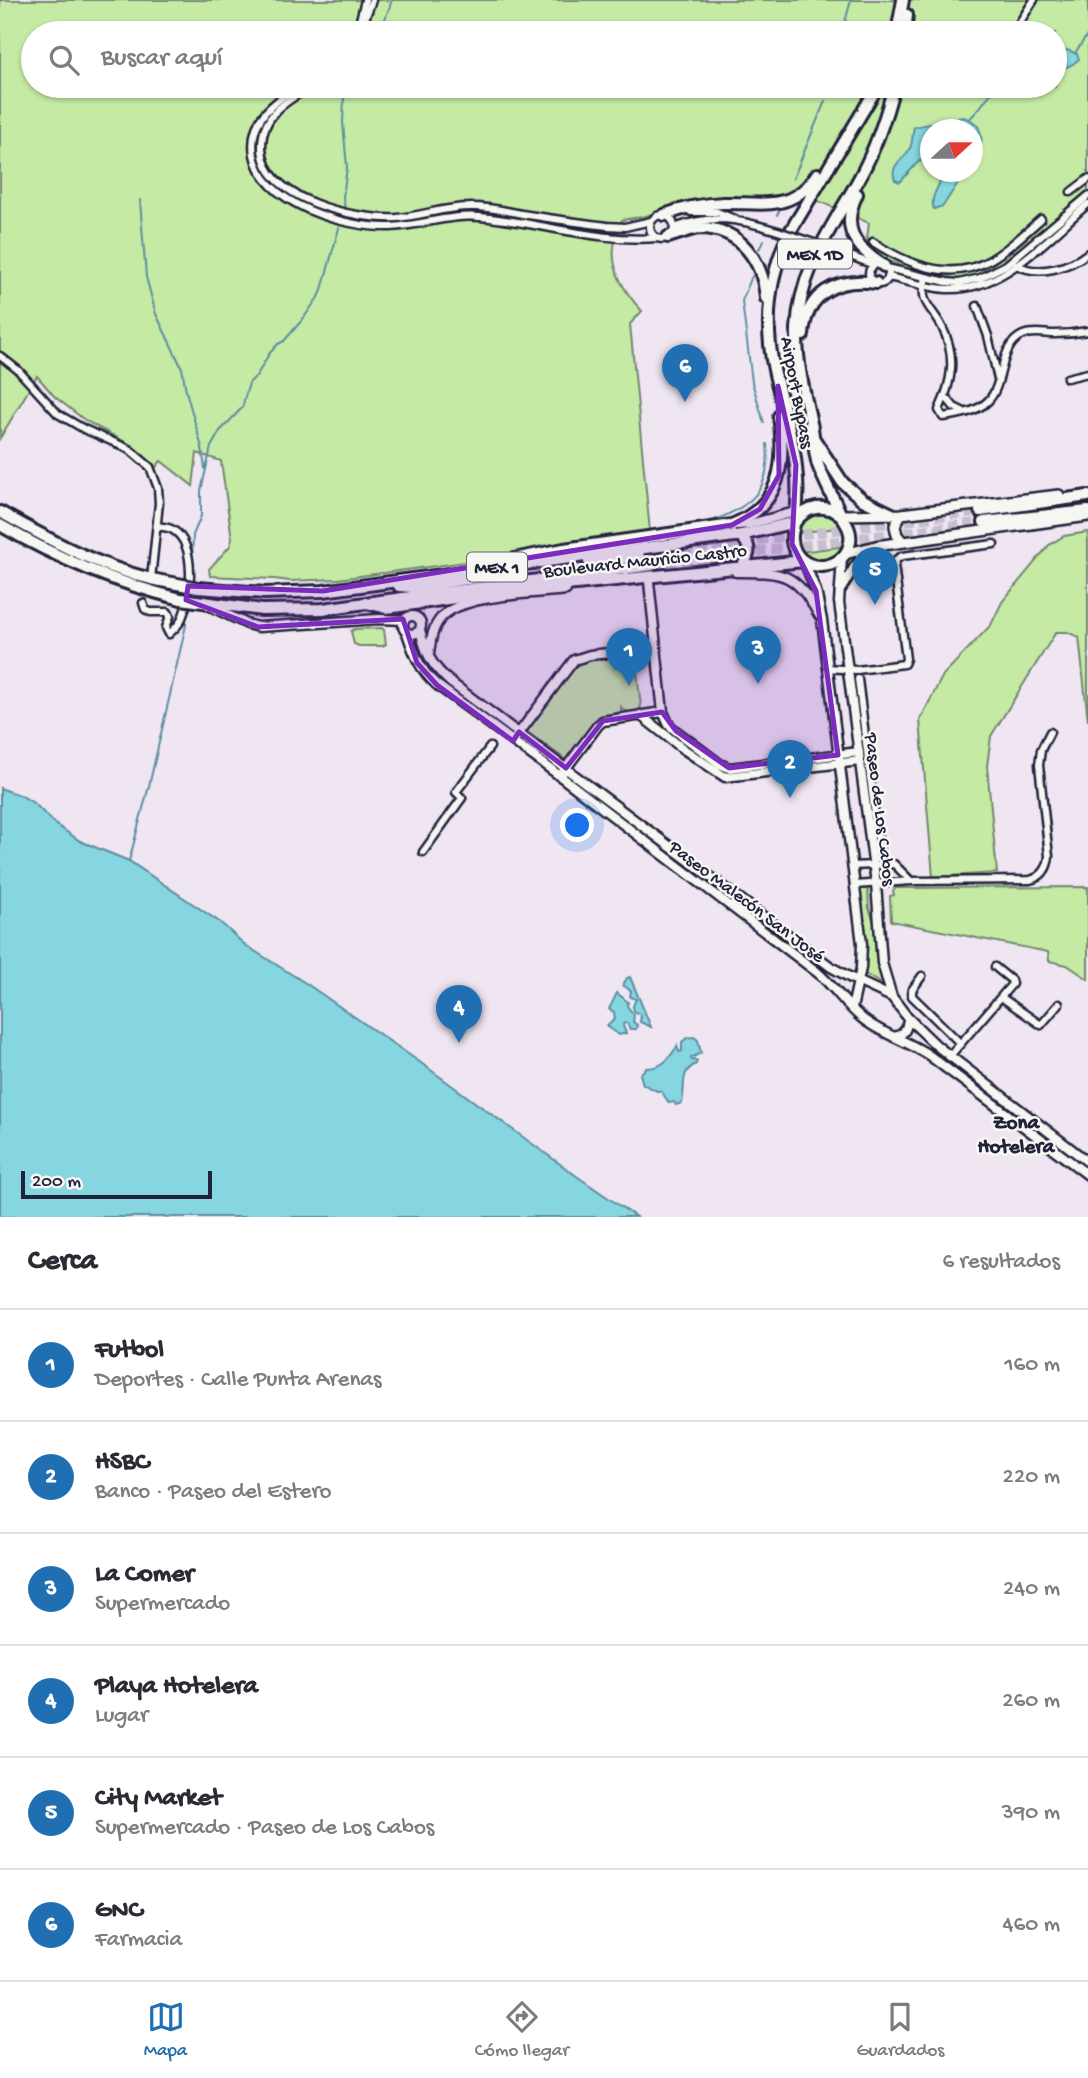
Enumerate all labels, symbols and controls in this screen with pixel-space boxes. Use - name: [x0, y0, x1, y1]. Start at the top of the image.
- search box: [21, 21, 1067, 98]
- icon: search: [45, 41, 83, 79]
- text: Buscar aquí: [101, 44, 223, 75]
- north arrow: [920, 119, 983, 182]
- road number: MEX 1D: [778, 240, 852, 268]
- street label: Airport Bypass: [773, 335, 818, 451]
- pin: 6: [662, 344, 708, 402]
- street label: Boulevard Mauricio Castro: [542, 540, 748, 585]
- pin: 5: [852, 547, 898, 605]
- road number: MEX 1: [467, 552, 527, 582]
- pin: 3: [735, 626, 781, 684]
- pin: 1: [606, 628, 652, 686]
- street label: Paseo de Los Cabos: [858, 731, 899, 888]
- pin: 2: [767, 740, 813, 798]
- your location: [560, 808, 594, 842]
- street label: Paseo Malecón San José: [663, 836, 829, 969]
- pin: 4: [436, 985, 482, 1043]
- district label: Zona Hotelera: [978, 1112, 1056, 1161]
- scale bar: [21, 1168, 212, 1200]
- text: 200 m: [32, 1171, 81, 1194]
- text: Cerca: [28, 1245, 97, 1280]
- text: 6 resultados: [943, 1249, 1060, 1276]
- text: Futbol: [95, 1336, 164, 1367]
- text: 1: [46, 1352, 56, 1379]
- text: 160 m: [1004, 1352, 1060, 1379]
- text: Deportes · Calle Punta Arenas: [95, 1367, 382, 1394]
- text: HSBC: [95, 1448, 149, 1479]
- text: 2: [45, 1464, 57, 1491]
- text: 220 m: [1003, 1464, 1060, 1491]
- text: Banco · Paseo del Estero: [95, 1479, 332, 1506]
- text: La Comer: [95, 1560, 194, 1591]
- text: 3: [45, 1576, 57, 1603]
- text: 240 m: [1003, 1576, 1060, 1603]
- text: Supermercado: [95, 1591, 230, 1618]
- text: Playa Hotelera: [95, 1672, 258, 1703]
- text: 4: [46, 1688, 56, 1715]
- text: 260 m: [1002, 1688, 1060, 1715]
- text: Lugar: [95, 1703, 148, 1730]
- text: City Market: [95, 1784, 222, 1815]
- text: 5: [45, 1800, 57, 1827]
- text: 390 m: [1002, 1800, 1060, 1827]
- text: Supermercado · Paseo de Los Cabos: [95, 1815, 434, 1842]
- text: GNC: [95, 1896, 142, 1927]
- text: 6: [45, 1912, 57, 1939]
- text: 460 m: [1003, 1912, 1060, 1939]
- text: Farmacia: [95, 1927, 182, 1954]
- tab: Mapa: [144, 1998, 187, 2063]
- tab: Cómo llegar: [475, 1998, 569, 2063]
- tab: Guardados: [856, 1998, 944, 2063]

